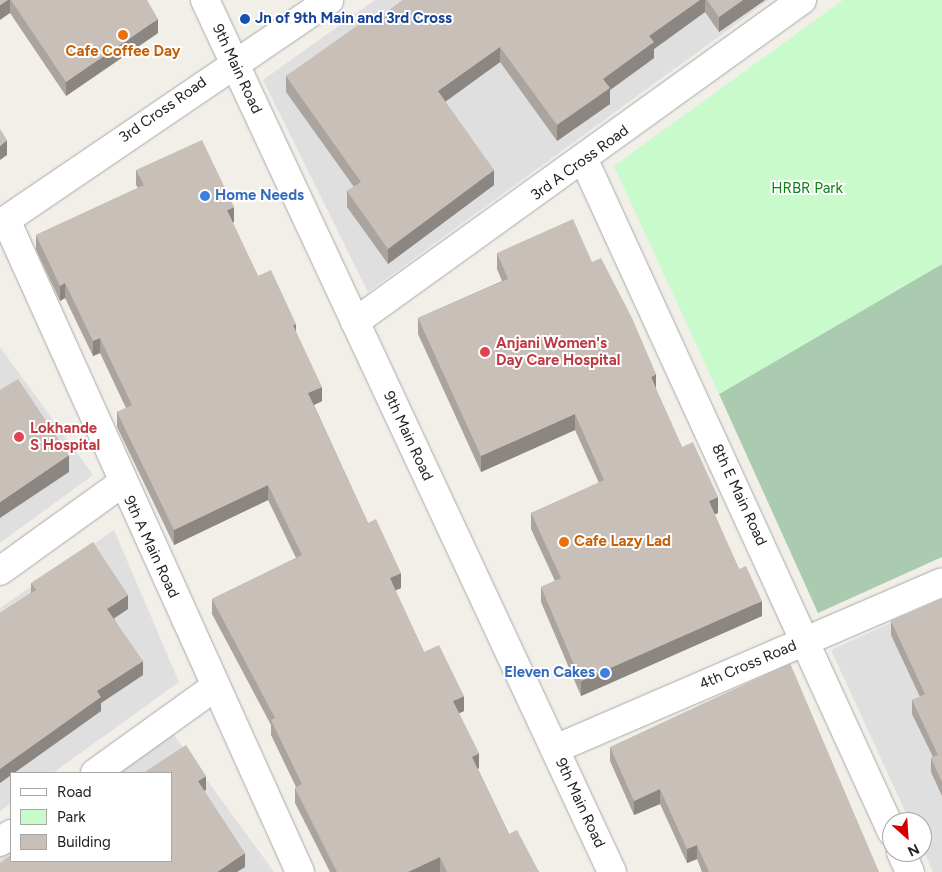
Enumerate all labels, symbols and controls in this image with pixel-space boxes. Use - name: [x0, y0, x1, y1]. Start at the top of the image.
- place label: Jn of 9th Main and 3rd Cross: [255, 10, 452, 28]
- marker: Jn of 9th Main and 3rd Cross: [239, 13, 251, 25]
- street label: 9th Main Road: [208, 21, 266, 117]
- marker: Cafe Coffee Day: [117, 29, 129, 41]
- place label: Cafe Coffee Day: [66, 43, 180, 61]
- street label: 3rd Cross Road: [116, 73, 210, 147]
- street label: 3rd A Cross Road: [528, 122, 632, 204]
- park label: HRBR Park: [771, 180, 843, 198]
- place label: Home Needs: [215, 187, 304, 205]
- marker: Home Needs: [199, 190, 211, 202]
- place label: Anjani Women's Day Care Hospital: [496, 334, 620, 369]
- marker: Anjani Women's Day Care Hospital: [478, 345, 492, 359]
- street label: 9th Main Road: [379, 388, 437, 484]
- place label: Lokhande S Hospital: [30, 419, 100, 454]
- marker: Lokhande S Hospital: [12, 430, 26, 444]
- street label: 8th E Main Road: [708, 441, 770, 549]
- street label: 9th A Main Road: [119, 493, 183, 601]
- place label: Cafe Lazy Lad: [574, 533, 671, 551]
- marker: Cafe Lazy Lad: [558, 536, 570, 548]
- street label: 4th Cross Road: [697, 636, 799, 694]
- place label: Eleven Cakes: [504, 664, 595, 682]
- marker: Eleven Cakes: [599, 667, 611, 679]
- street label: 9th Main Road: [551, 755, 609, 851]
- legend: [10, 772, 172, 862]
- text: Road: [57, 783, 92, 801]
- text: Park: [57, 808, 86, 826]
- north arrow: [882, 812, 932, 862]
- text: Building: [57, 833, 111, 851]
- text: N: [905, 840, 922, 860]

